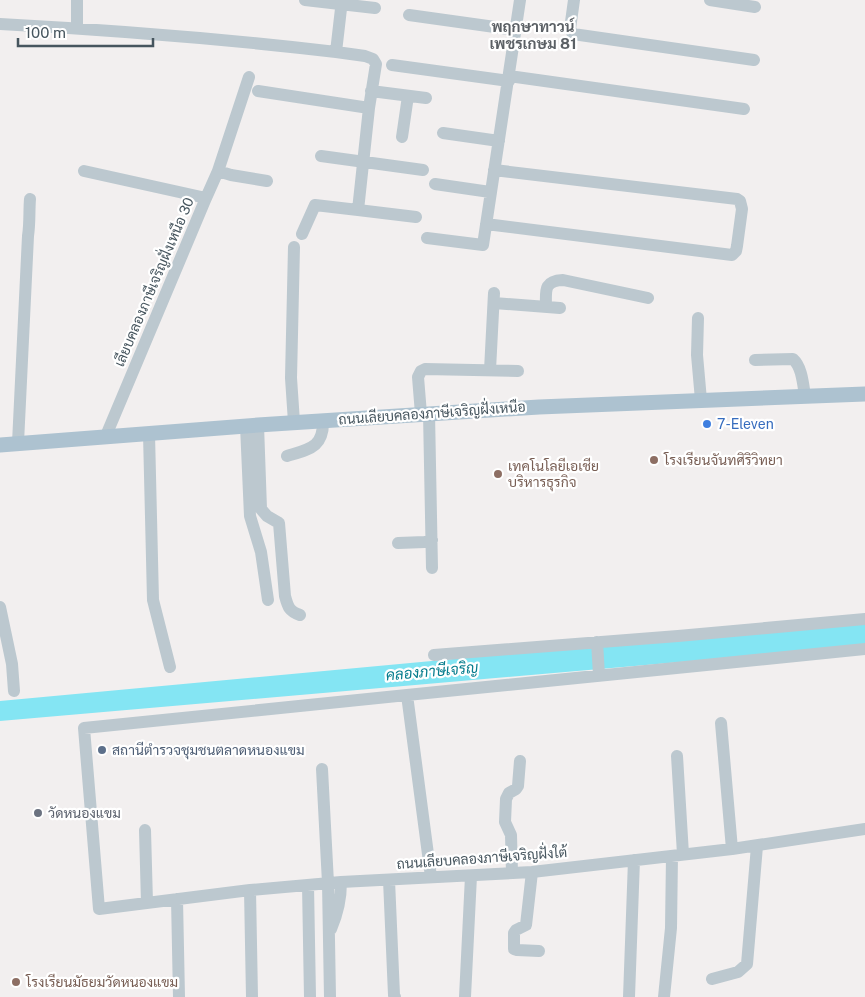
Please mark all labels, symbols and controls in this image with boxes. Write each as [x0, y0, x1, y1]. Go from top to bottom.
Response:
scale bar [18, 15, 152, 47]
district label: พฤกษาทาวน์ เพชรเกษม 81 [489, 17, 577, 52]
text: 100 m [25, 24, 66, 41]
street label: เลียบคลองภาษีเจริญฝั่งเหนือ 30 [108, 194, 198, 369]
street label: ถนนเลียบคลองภาษีเจริญฝั่งเหนือ [338, 395, 526, 429]
place label: 7-Eleven [717, 416, 774, 432]
marker: 7-Eleven [701, 418, 713, 430]
place label: โรงเรียนจันทศิริวิทยา [663, 451, 783, 468]
marker: โรงเรียนจันทศิริวิทยา [648, 454, 660, 466]
place label: เทคโนโลยีเอเชีย บริหารธุรกิจ [508, 457, 599, 492]
marker: เทคโนโลยีเอเชีย บริหารธุรกิจ [492, 468, 504, 480]
water label: คลองภาษีเจริญ [385, 657, 480, 685]
place label: สถานีตำรวจชุมชนตลาดหนองแขม [112, 741, 305, 760]
marker: สถานีตำรวจชุมชนตลาดหนองแขม [96, 744, 108, 756]
place label: วัดหนองแขม [48, 805, 121, 821]
marker: วัดหนองแขม [32, 807, 44, 819]
street label: ถนนเลียบคลองภาษีเจริญฝั่งใต้ [396, 840, 569, 873]
place label: โรงเรียนมัธยมวัดหนองแขม [25, 973, 178, 990]
marker: โรงเรียนมัธยมวัดหนองแขม [10, 976, 22, 988]

